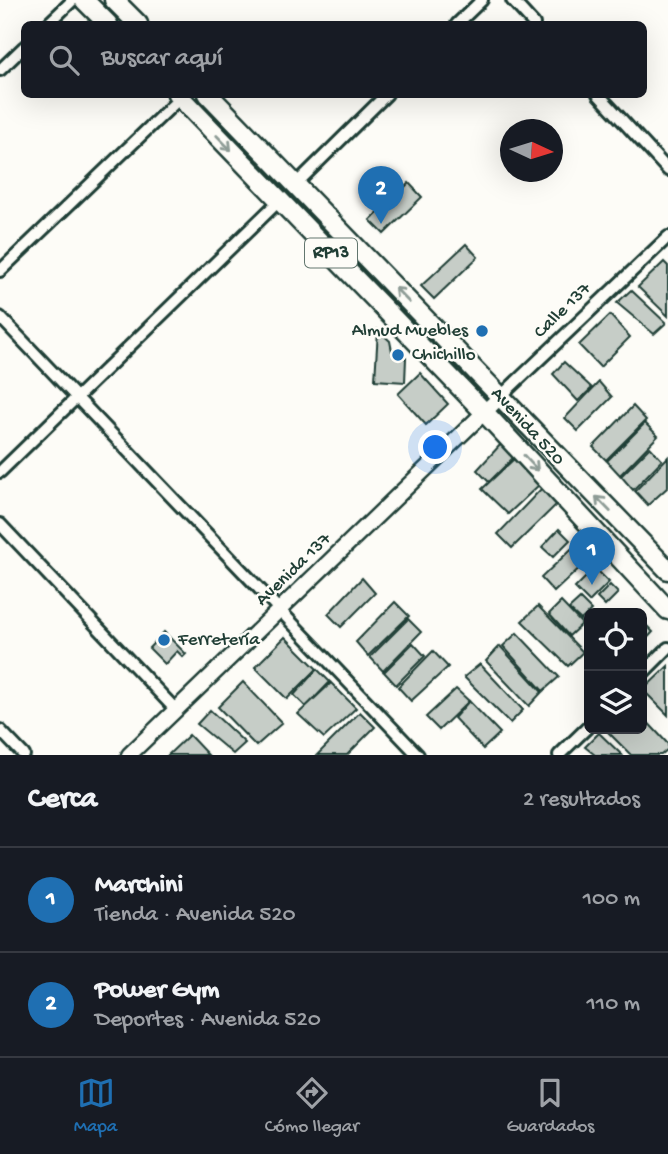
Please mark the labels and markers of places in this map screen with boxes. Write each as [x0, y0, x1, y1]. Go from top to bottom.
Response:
pin: 2 [358, 166, 404, 224]
place label: Almud Muebles [352, 320, 469, 343]
marker: Almud Muebles [474, 323, 490, 339]
place label: Chichillo [412, 344, 476, 367]
marker: Chichillo [390, 347, 406, 363]
pin: 1 [569, 527, 615, 585]
place label: Ferretería [177, 629, 261, 652]
marker: Ferretería [156, 632, 172, 648]

